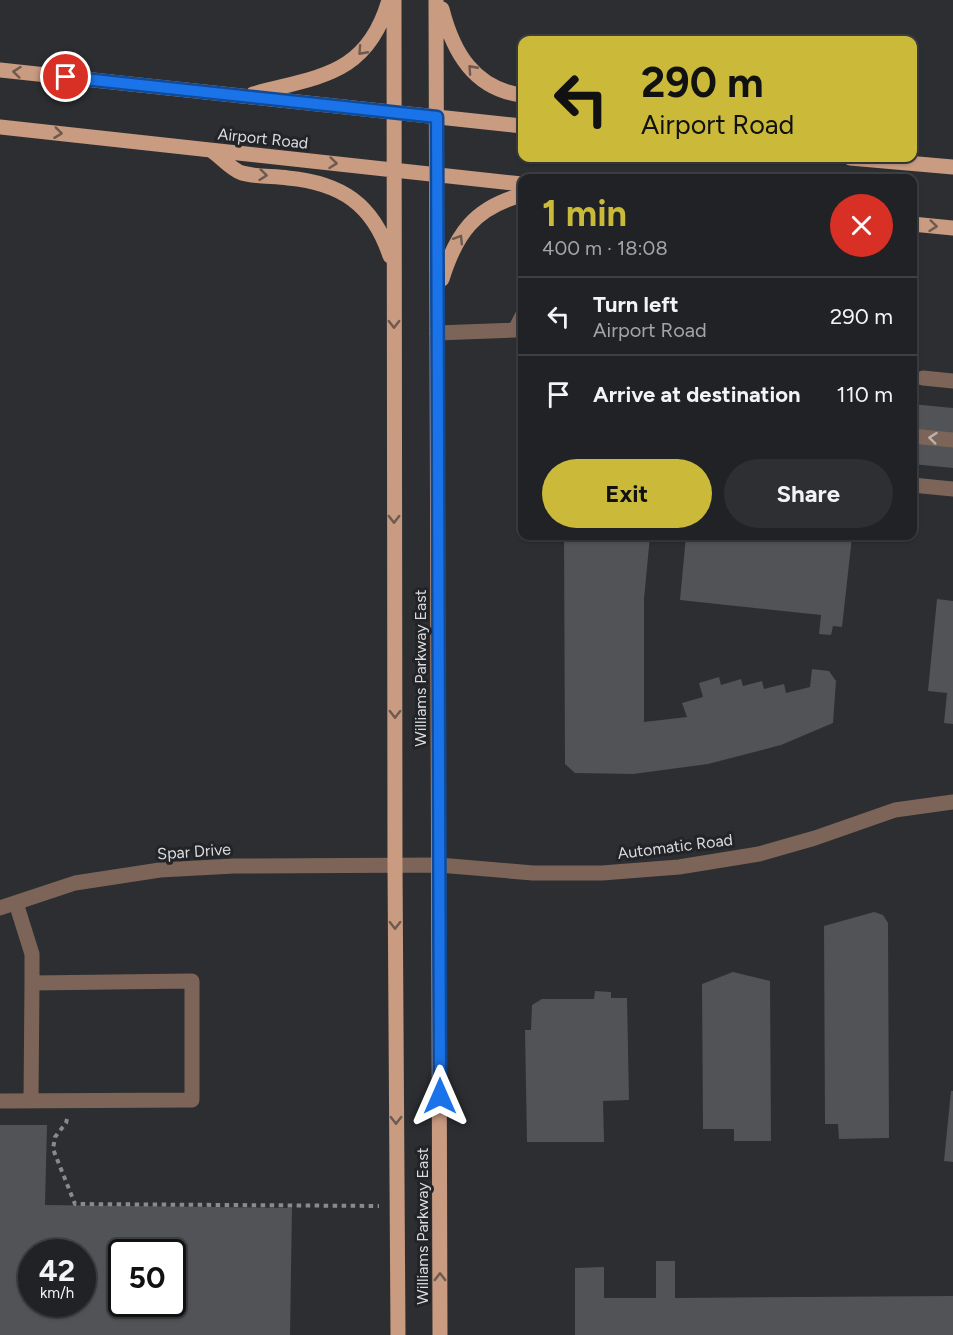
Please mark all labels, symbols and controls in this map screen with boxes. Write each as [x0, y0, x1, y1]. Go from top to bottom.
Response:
one-way arrow [358, 44, 369, 55]
pin [40, 51, 91, 102]
text: 290 m [641, 57, 764, 108]
icon: arrive [49, 60, 82, 93]
icon: left [542, 60, 620, 138]
one-way arrow [468, 65, 479, 76]
one-way arrow [13, 66, 22, 78]
text: Airport Road [641, 108, 794, 141]
street label: Airport Road [217, 124, 309, 153]
one-way arrow [54, 126, 63, 139]
one-way arrow [329, 156, 338, 169]
one-way arrow [259, 168, 268, 181]
text: 1 min [542, 192, 627, 235]
button: close [830, 194, 893, 257]
one-way arrow [928, 219, 937, 232]
one-way arrow [451, 235, 463, 245]
text: 400 m · 18:08 [542, 236, 668, 260]
text: Turn left [593, 291, 679, 318]
icon: left [542, 300, 575, 333]
text: 290 m [830, 303, 893, 330]
text: Airport Road [593, 318, 707, 342]
one-way arrow [387, 320, 400, 329]
icon: arrive [542, 378, 575, 411]
text: Arrive at destination [593, 381, 801, 408]
text: 110 m [837, 381, 893, 408]
one-way arrow [928, 432, 937, 445]
button: Exit [542, 459, 712, 528]
button: Share [724, 459, 893, 528]
one-way arrow [388, 515, 400, 524]
street label: Williams Parkway East [411, 589, 430, 747]
one-way arrow [388, 710, 401, 719]
street label: Automatic Road [616, 830, 734, 863]
street label: Spar Drive [157, 839, 232, 864]
one-way arrow [389, 920, 401, 929]
position arrow [408, 1064, 472, 1128]
one-way arrow [390, 1115, 402, 1124]
street label: Williams Parkway East [413, 1147, 432, 1305]
speed limit sign: 50 [108, 1239, 186, 1317]
text: 42 [39, 1252, 75, 1289]
one-way arrow [434, 1272, 446, 1281]
text: km/h [40, 1284, 74, 1302]

